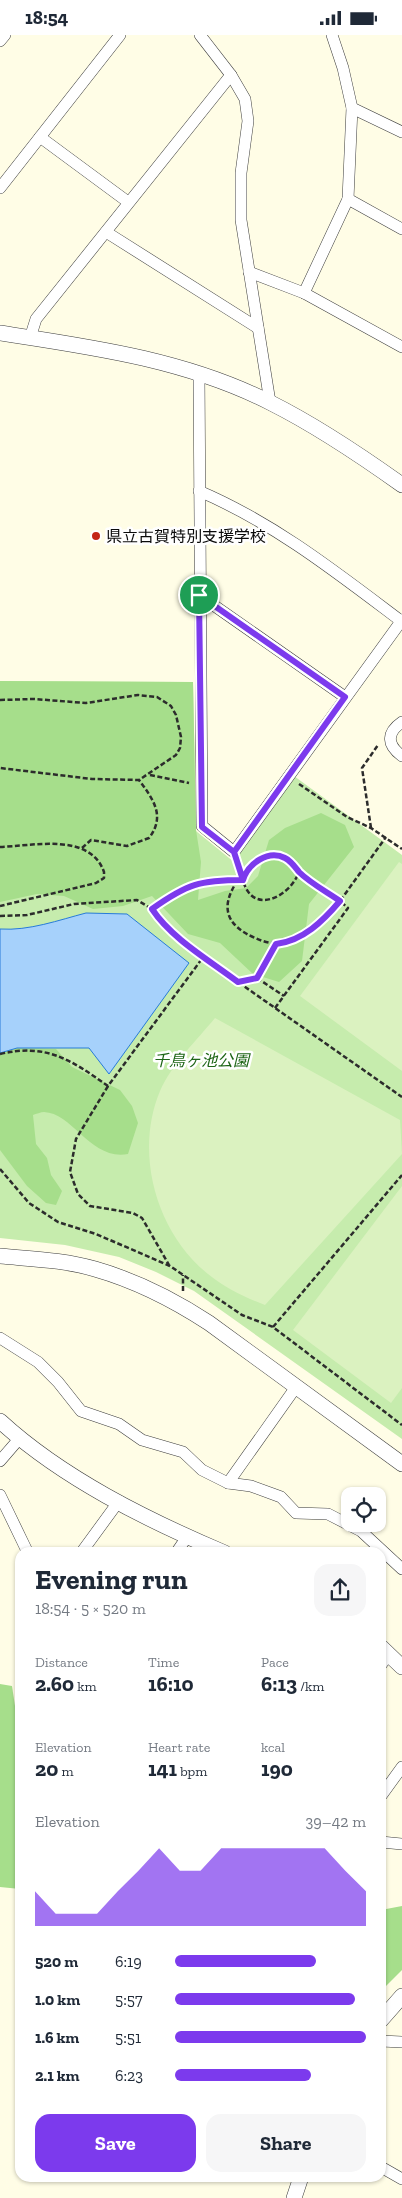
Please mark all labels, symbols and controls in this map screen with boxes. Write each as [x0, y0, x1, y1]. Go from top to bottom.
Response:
text: 18:54 [25, 6, 68, 29]
place label: 県立古賀特別支援学校 [106, 527, 266, 546]
marker: 県立古賀特別支援学校 [90, 530, 102, 542]
pin [178, 574, 220, 616]
icon: arrive [185, 581, 213, 609]
park label: 千鳥ヶ池公園 [153, 1051, 251, 1070]
map controls [341, 1487, 386, 1532]
button: locate [341, 1487, 386, 1532]
text: Evening run [35, 1563, 188, 1596]
button: share [314, 1564, 366, 1616]
text: 18:54 · 5 × 520 m [35, 1599, 146, 1618]
text: Distance [35, 1654, 88, 1671]
text: Time [148, 1654, 179, 1671]
text: Pace [261, 1654, 289, 1671]
text: 2.60 [35, 1671, 74, 1696]
text: 16:10 [148, 1671, 194, 1696]
text: 6:13 [261, 1671, 297, 1696]
text: km [74, 1678, 97, 1695]
text: /km [297, 1678, 324, 1695]
text: Elevation [35, 1739, 92, 1756]
text: Heart rate [148, 1739, 210, 1756]
text: kcal [261, 1739, 285, 1756]
text: 20 [35, 1756, 58, 1781]
text: 141 [148, 1756, 177, 1781]
text: 190 [261, 1756, 293, 1781]
text: m [58, 1763, 74, 1780]
text: bpm [177, 1763, 207, 1780]
text: Elevation [35, 1812, 100, 1831]
text: 39–42 m [305, 1812, 366, 1831]
text: 520 m [35, 1952, 78, 1971]
text: 6:19 [115, 1952, 142, 1971]
text: 1.0 km [35, 1990, 80, 2009]
text: 5:57 [115, 1990, 143, 2009]
text: 1.6 km [35, 2028, 79, 2047]
text: 5:51 [115, 2028, 141, 2047]
text: 2.1 km [35, 2066, 80, 2085]
text: 6:23 [115, 2066, 143, 2085]
button: Save [35, 2114, 196, 2172]
button: Share [206, 2114, 366, 2172]

